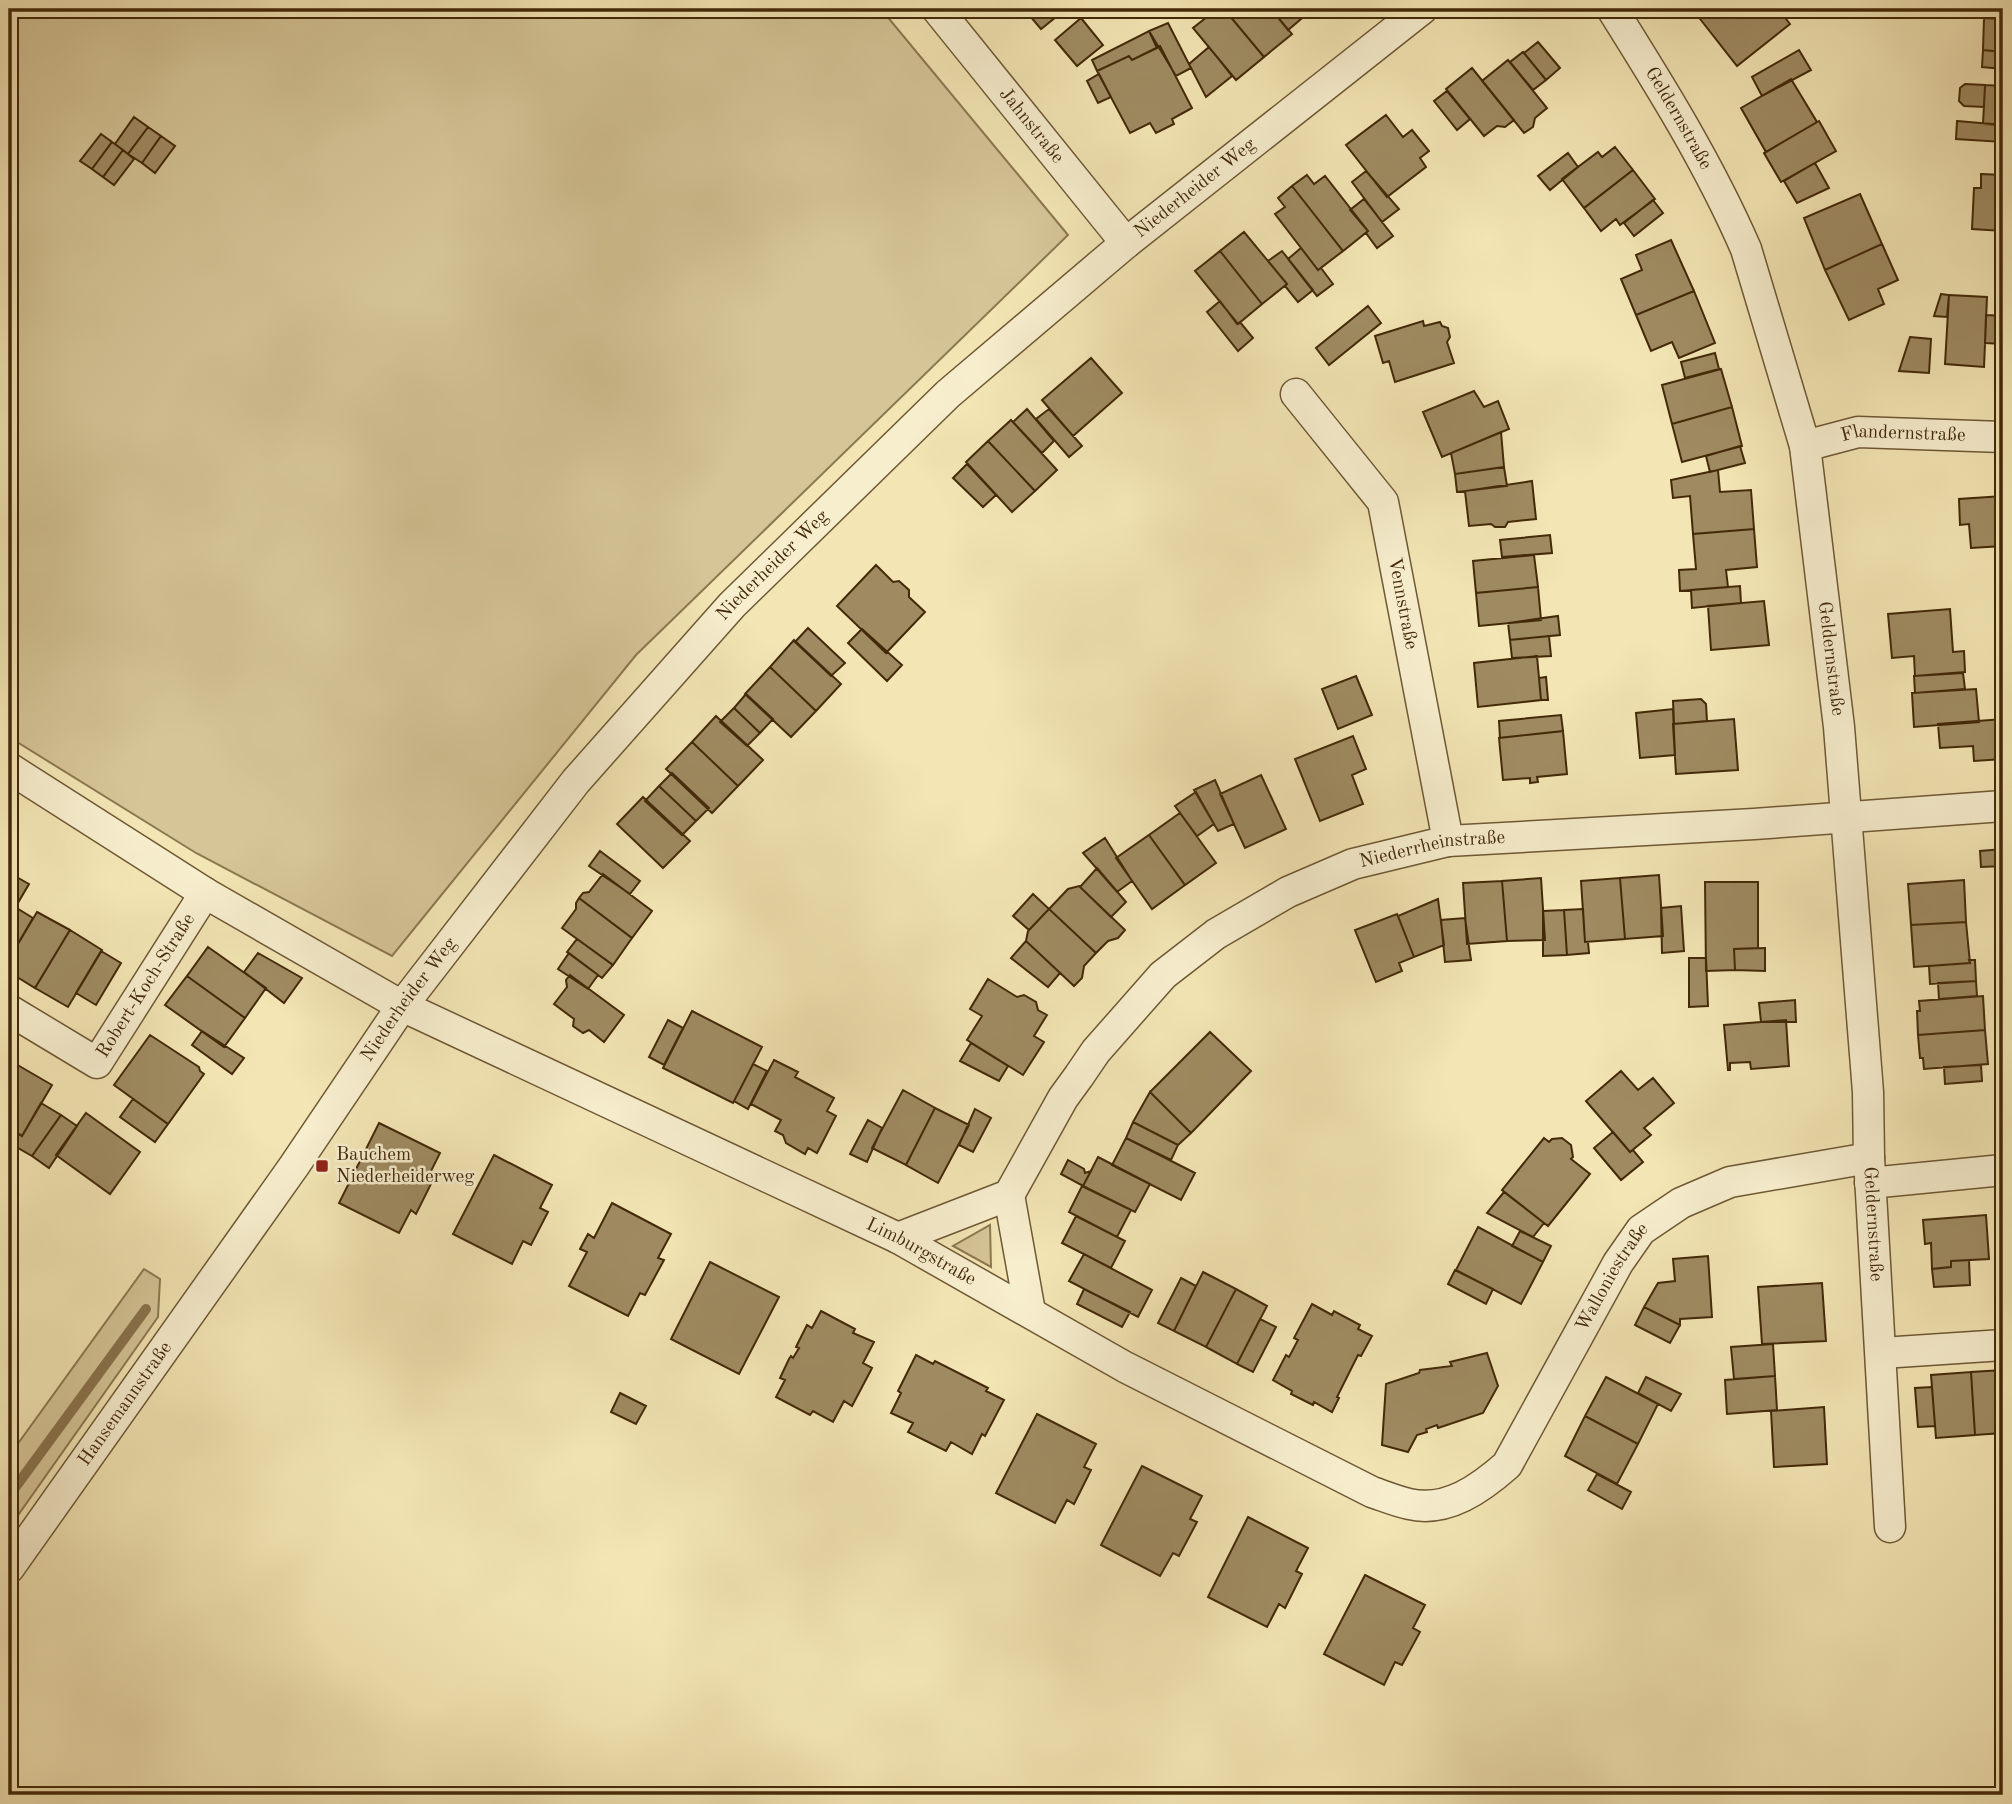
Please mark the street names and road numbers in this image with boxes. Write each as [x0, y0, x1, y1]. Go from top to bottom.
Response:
street label: Geldernstraße [1641, 64, 1715, 173]
street label: Jahnstraße [995, 84, 1067, 167]
street label: Niederheider Weg [1131, 134, 1260, 242]
street label: Flandernstraße [1839, 423, 1966, 446]
street label: Niederheider Weg [713, 506, 833, 625]
street label: Vennstraße [1384, 556, 1421, 651]
street label: Geldernstraße [1814, 600, 1847, 717]
street label: Niederrheinstraße [1358, 828, 1506, 872]
street label: Robert-Koch-Straße [93, 910, 199, 1061]
street label: Niederheider Weg [358, 934, 461, 1065]
street label: Geldernstraße [1860, 1166, 1886, 1282]
street label: Limburgstraße [863, 1215, 979, 1290]
street label: Walloniestraße [1573, 1219, 1651, 1335]
street label: Hansemannstraße [75, 1338, 176, 1470]

